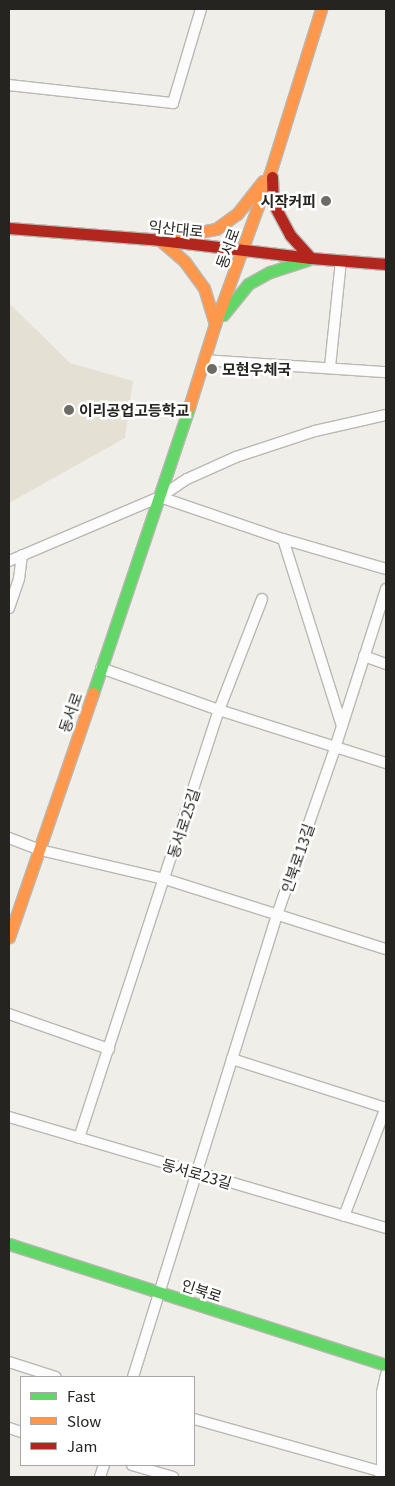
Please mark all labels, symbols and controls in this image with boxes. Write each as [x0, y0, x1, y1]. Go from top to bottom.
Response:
place label: 시작커피 [261, 192, 316, 210]
marker: 시작커피 [320, 195, 332, 207]
street label: 익산대로 [148, 216, 204, 240]
street label: 동서로 [211, 225, 243, 271]
place label: 모현우체국 [222, 360, 291, 378]
marker: 모현우체국 [206, 363, 218, 375]
place label: 이리공업고등학교 [79, 401, 189, 419]
marker: 이리공업고등학교 [63, 404, 75, 416]
street label: 동서로 [55, 689, 85, 735]
street label: 동서로25길 [163, 786, 203, 860]
street label: 인북로13길 [277, 821, 317, 895]
street label: 동서로23길 [160, 1154, 234, 1192]
street label: 인북로 [180, 1275, 224, 1305]
legend [20, 1376, 195, 1466]
text: Fast [67, 1385, 95, 1406]
text: Slow [67, 1410, 101, 1431]
text: Jam [67, 1435, 97, 1456]

